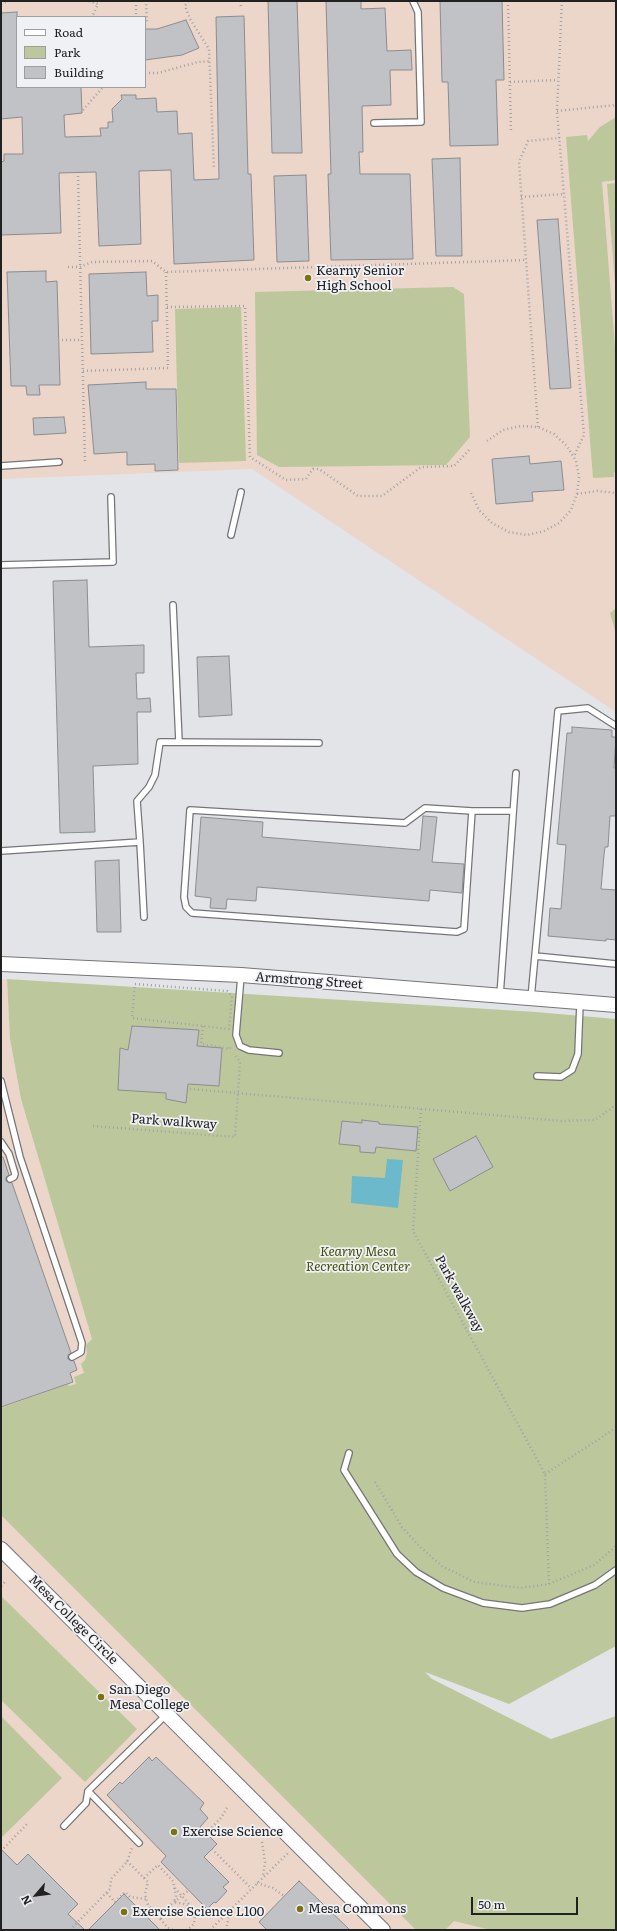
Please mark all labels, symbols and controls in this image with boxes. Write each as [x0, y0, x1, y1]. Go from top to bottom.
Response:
legend [16, 16, 146, 88]
text: Road [54, 23, 83, 41]
text: Park [54, 43, 80, 61]
text: Building [54, 63, 103, 81]
place label: Kearny Senior High School [316, 263, 404, 294]
marker: Kearny Senior High School [303, 273, 313, 283]
street label: Armstrong Street [255, 969, 363, 993]
street label: Park walkway [131, 1111, 217, 1133]
park label: Kearny Mesa Recreation Center [306, 1244, 410, 1275]
street label: Park walkway [431, 1253, 487, 1335]
street label: Mesa College Circle [25, 1572, 121, 1668]
place label: San Diego Mesa College [109, 1682, 189, 1713]
marker: San Diego Mesa College [96, 1692, 106, 1702]
place label: Exercise Science [182, 1824, 283, 1840]
marker: Exercise Science [169, 1827, 179, 1837]
north arrow [16, 1875, 56, 1915]
scale bar [473, 1889, 580, 1915]
text: N [16, 1893, 35, 1908]
text: 50 m [478, 1895, 505, 1913]
place label: Mesa Commons [308, 1901, 406, 1917]
place label: Exercise Science L100 [132, 1904, 264, 1920]
marker: Mesa Commons [295, 1904, 305, 1914]
marker: Exercise Science L100 [119, 1907, 129, 1917]

